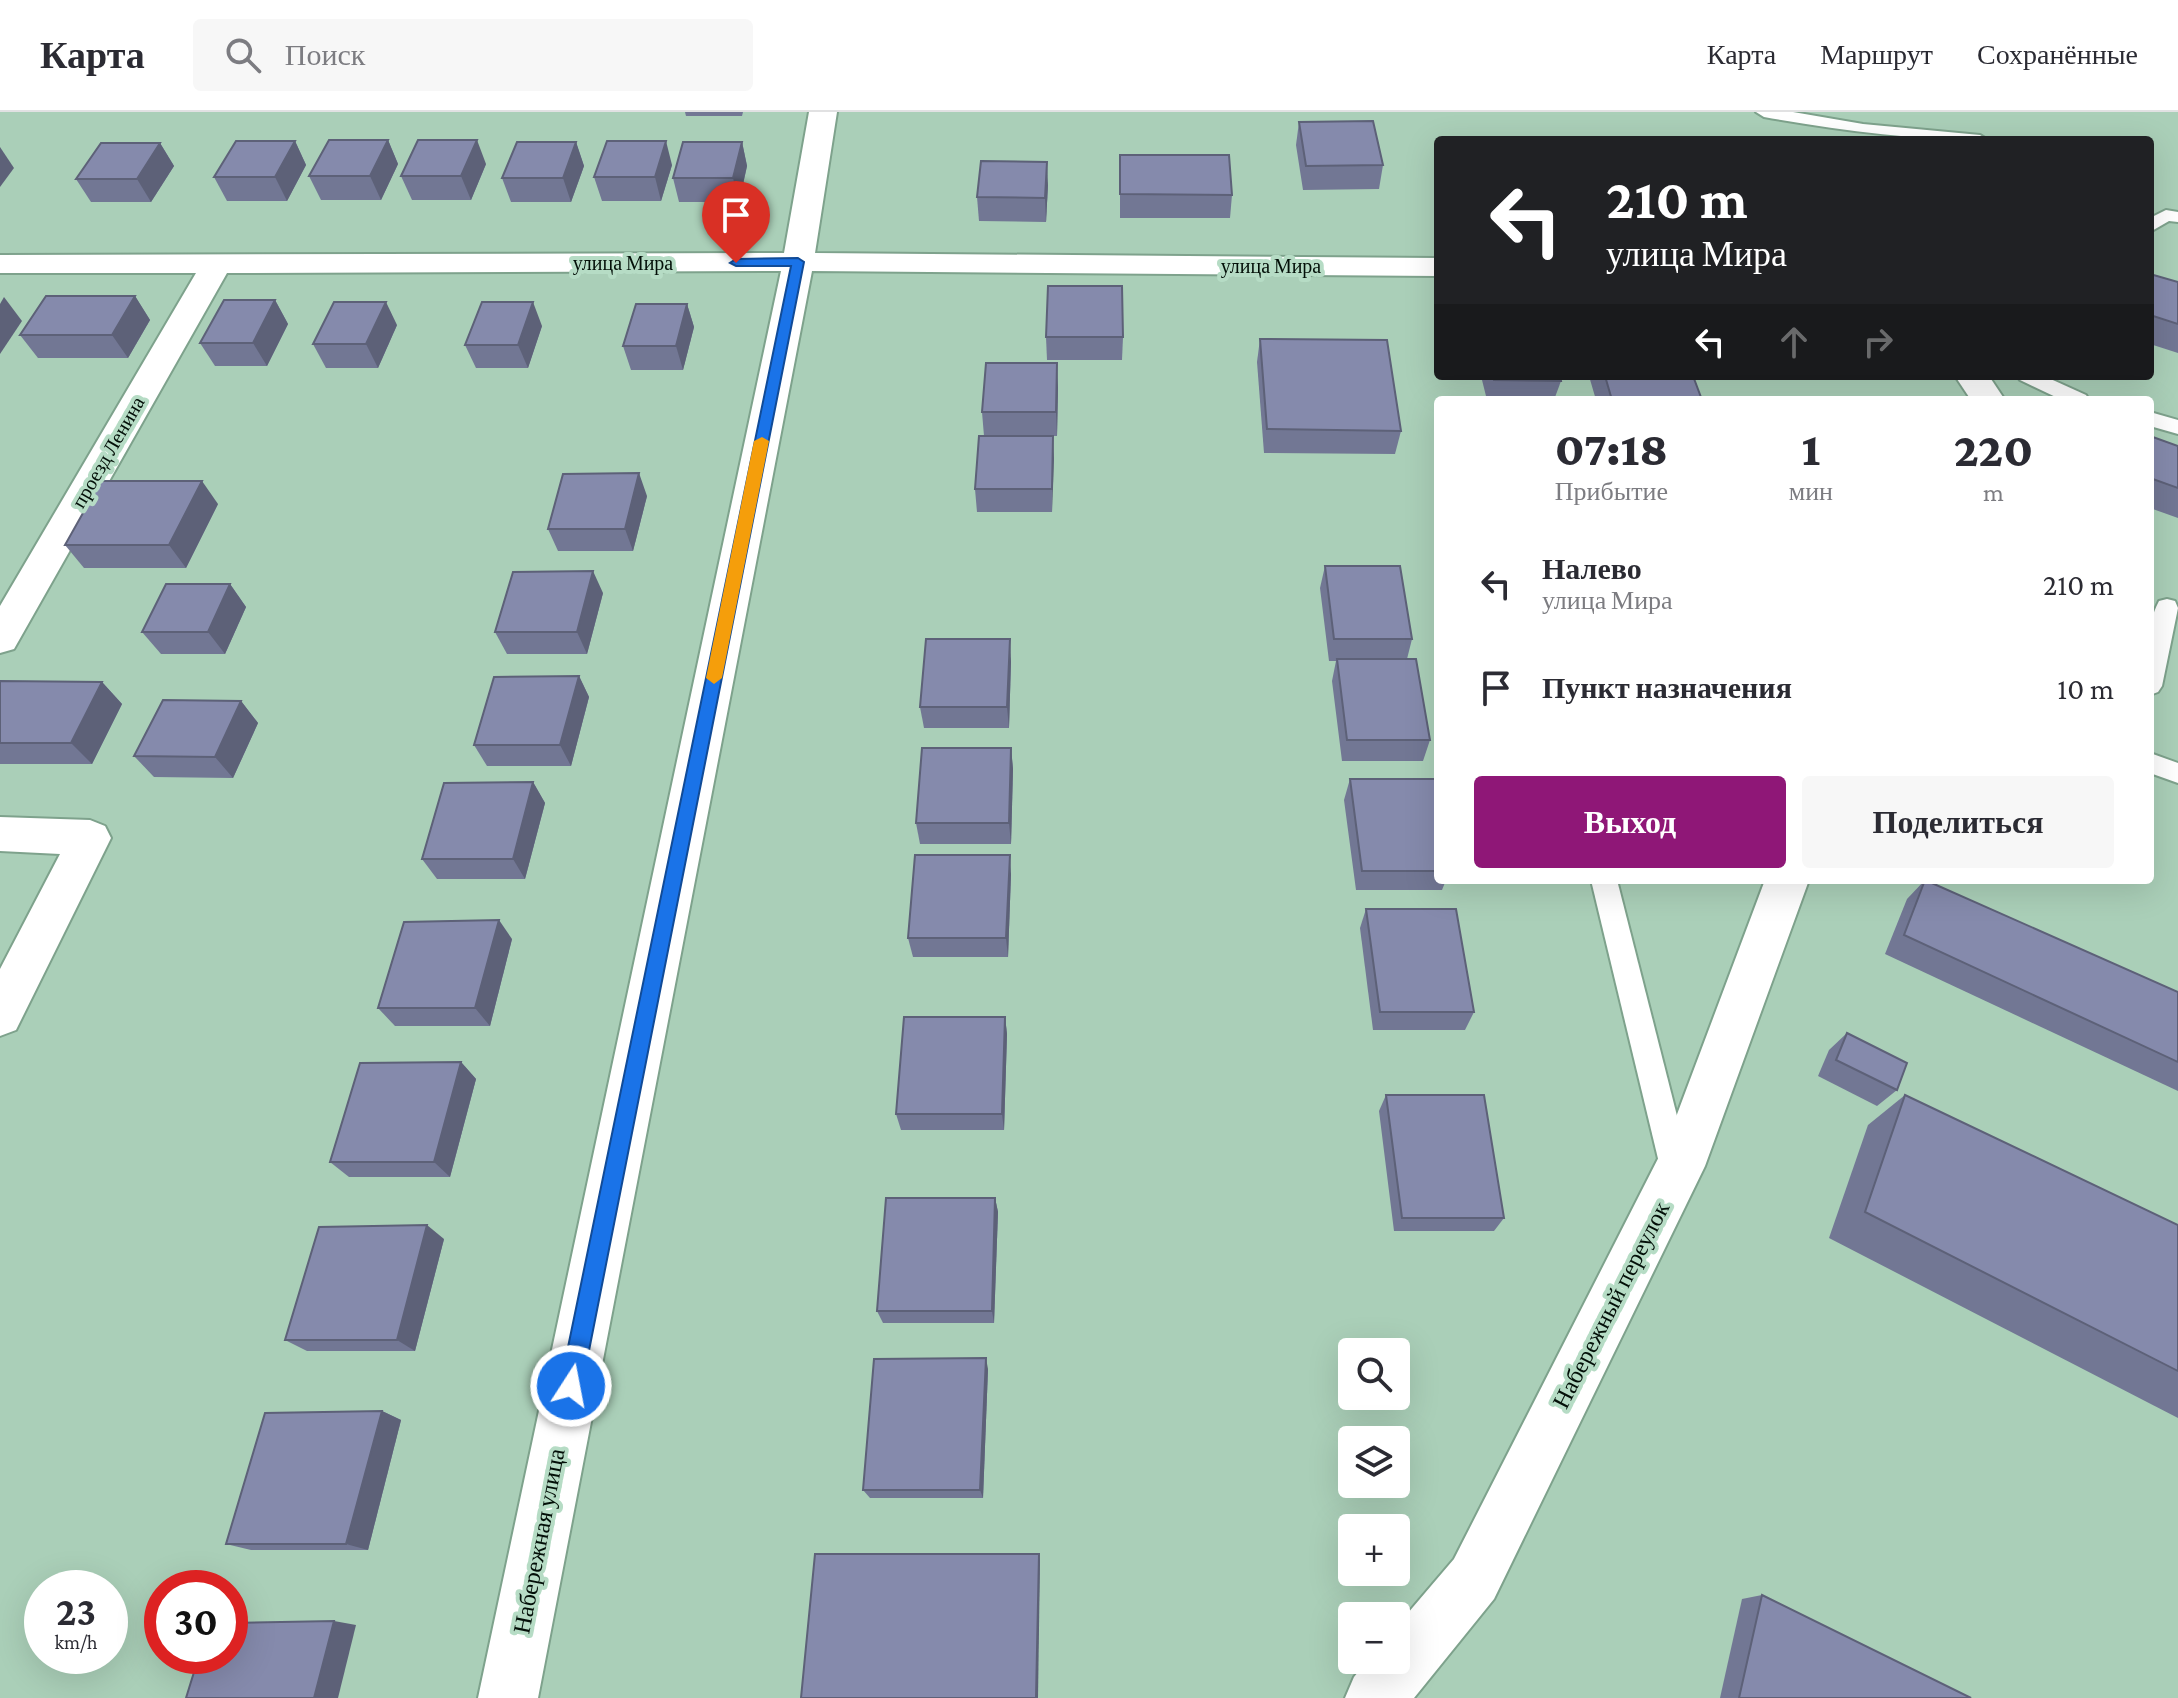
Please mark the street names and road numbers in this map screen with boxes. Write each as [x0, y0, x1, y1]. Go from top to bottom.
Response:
street label: улица Мира [573, 252, 673, 275]
street label: улица Мира [1221, 255, 1321, 278]
street label: проезд Ленина [67, 392, 150, 512]
street label: Набережный переулок [1547, 1197, 1675, 1413]
street label: Набережная улица [507, 1446, 570, 1636]

